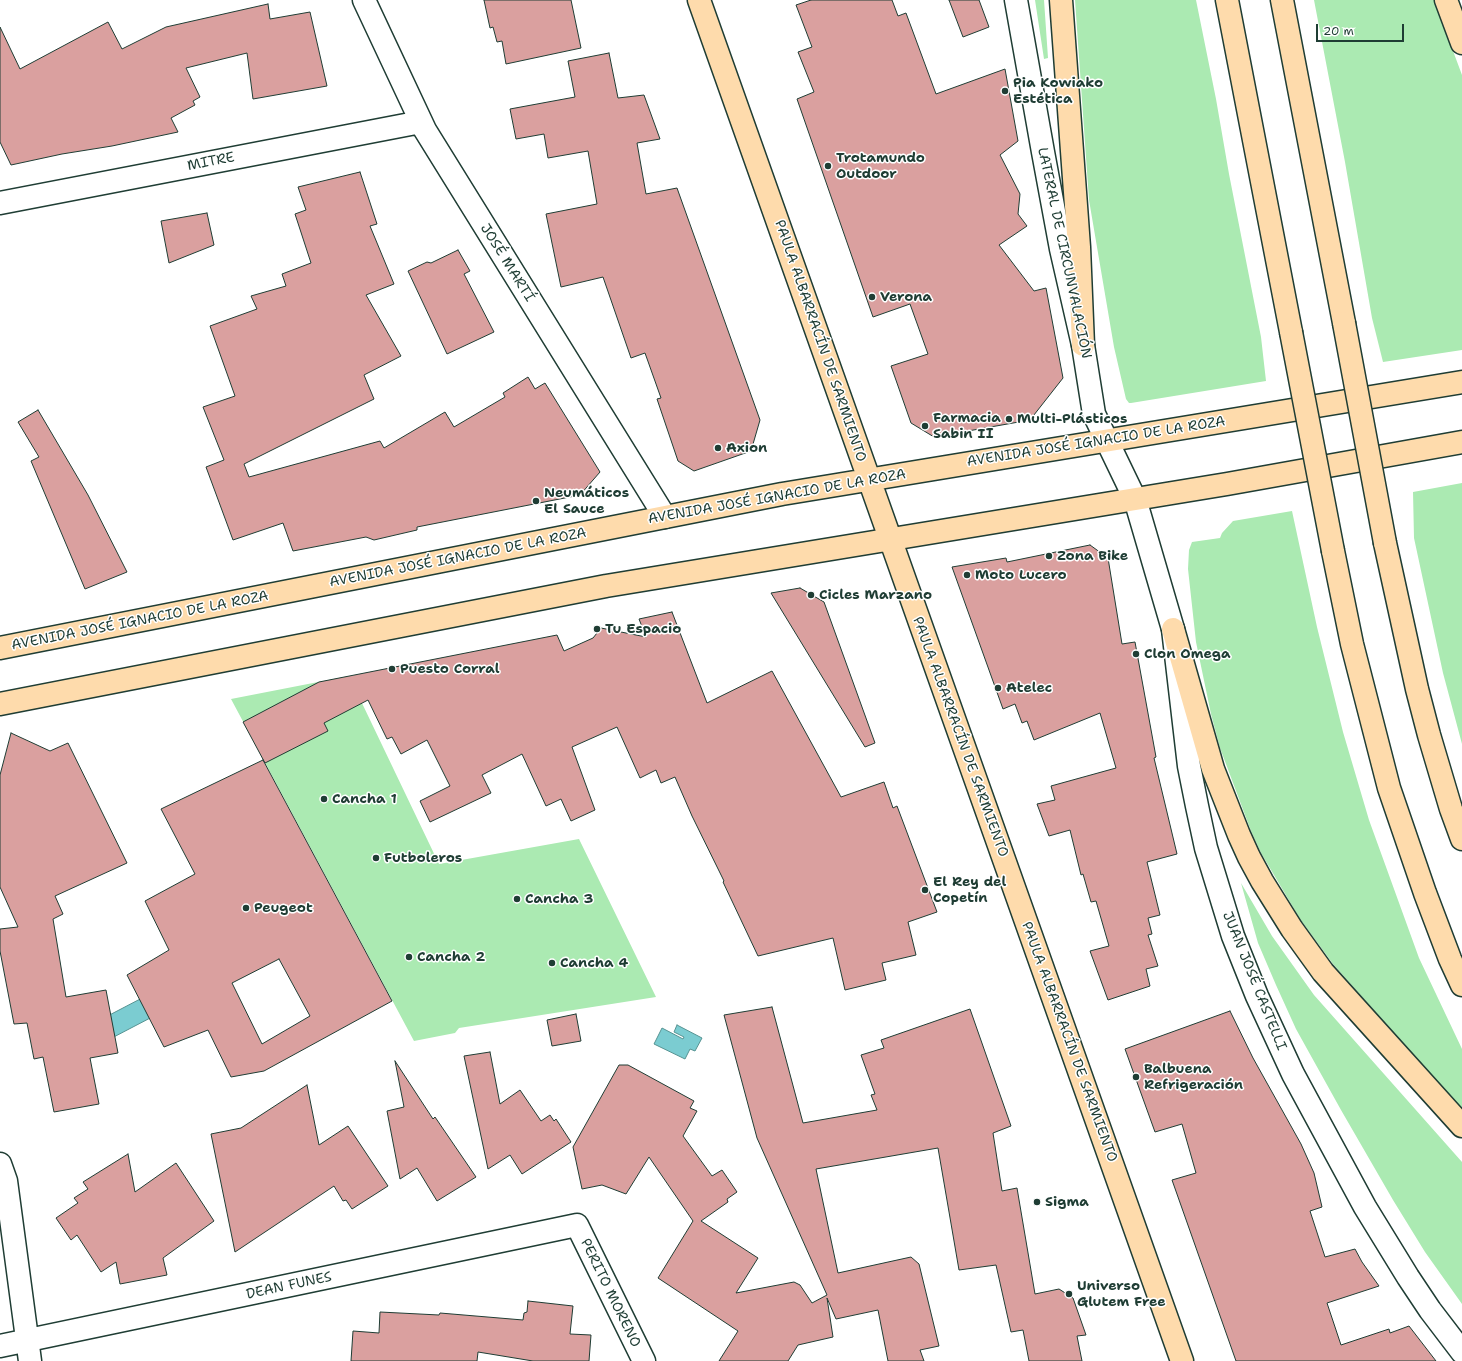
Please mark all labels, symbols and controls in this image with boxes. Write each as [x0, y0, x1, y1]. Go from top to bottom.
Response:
scale bar [1318, 16, 1406, 42]
text: 20 m [1323, 23, 1354, 39]
place label: Pia Kowiako Estética [1013, 75, 1103, 108]
marker: Pia Kowiako Estética [1000, 86, 1010, 96]
street label: LATERAL DE CIRCUNVALACIÓN [1033, 146, 1095, 360]
street label: MITRE [186, 149, 236, 175]
place label: Trotamundo Outdoor [836, 150, 925, 182]
marker: Trotamundo Outdoor [823, 161, 833, 171]
street label: PAULA ALBARRACÍN DE SARMIENTO [771, 218, 869, 464]
street label: JOSÉ MARTÍ [476, 221, 538, 305]
place label: Verona [880, 289, 932, 305]
marker: Verona [867, 292, 877, 302]
place label: Farmacia Sabin II [933, 410, 1001, 442]
place label: Multi-Plásticos [1017, 411, 1127, 427]
street label: AVENIDA JOSÉ IGNACIO DE LA ROZA [965, 413, 1227, 471]
marker: Multi-Plásticos [1004, 414, 1014, 424]
marker: Farmacia Sabin II [920, 421, 930, 431]
place label: Axion [726, 440, 767, 456]
marker: Axion [713, 443, 723, 453]
street label: AVENIDA JOSÉ IGNACIO DE LA ROZA [647, 466, 907, 528]
place label: Neumáticos El Sauce [544, 485, 629, 518]
marker: Neumáticos El Sauce [531, 496, 541, 506]
street label: AVENIDA JOSÉ IGNACIO DE LA ROZA [328, 525, 588, 591]
place label: Zona Bike [1057, 548, 1128, 564]
marker: Zona Bike [1044, 551, 1054, 561]
place label: Moto Lucero [975, 567, 1067, 583]
marker: Moto Lucero [962, 570, 972, 580]
place label: Cicles Marzano [819, 587, 932, 603]
street label: AVENIDA JOSÉ IGNACIO DE LA ROZA [10, 588, 270, 654]
marker: Cicles Marzano [806, 590, 816, 600]
street label: PAULA ALBARRACÍN DE SARMIENTO [909, 615, 1011, 859]
place label: Tu Espacio [605, 621, 681, 637]
marker: Tu Espacio [592, 624, 602, 634]
place label: Clon Omega [1144, 646, 1231, 662]
marker: Clon Omega [1131, 649, 1141, 659]
place label: Puesto Corral [400, 661, 500, 677]
marker: Puesto Corral [387, 664, 397, 674]
place label: Atelec [1006, 680, 1052, 696]
marker: Atelec [993, 683, 1003, 693]
place label: Cancha 1 [332, 791, 397, 807]
marker: Cancha 1 [319, 794, 329, 804]
place label: Futboleros [384, 850, 462, 866]
marker: Futboleros [371, 853, 381, 863]
place label: El Rey del Copetín [933, 874, 1006, 906]
marker: El Rey del Copetín [920, 885, 930, 895]
place label: Cancha 3 [525, 891, 593, 907]
marker: Cancha 3 [512, 894, 522, 904]
place label: Peugeot [254, 900, 313, 916]
marker: Peugeot [241, 903, 251, 913]
street label: JUAN JOSÉ CASTELLI [1218, 909, 1290, 1053]
street label: PAULA ALBARRACÍN DE SARMIENTO [1018, 920, 1120, 1164]
place label: Cancha 2 [417, 949, 485, 965]
marker: Cancha 2 [404, 952, 414, 962]
place label: Cancha 4 [560, 955, 628, 971]
marker: Cancha 4 [547, 958, 557, 968]
place label: Balbuena Refrigeración [1144, 1061, 1243, 1094]
marker: Balbuena Refrigeración [1131, 1072, 1141, 1082]
place label: Sigma [1045, 1194, 1089, 1210]
marker: Sigma [1032, 1197, 1042, 1207]
street label: PERITO MORENO [576, 1236, 644, 1350]
street label: DEAN FUNES [245, 1269, 333, 1303]
place label: Universo Glutem Free [1077, 1278, 1166, 1310]
marker: Universo Glutem Free [1064, 1289, 1074, 1299]

